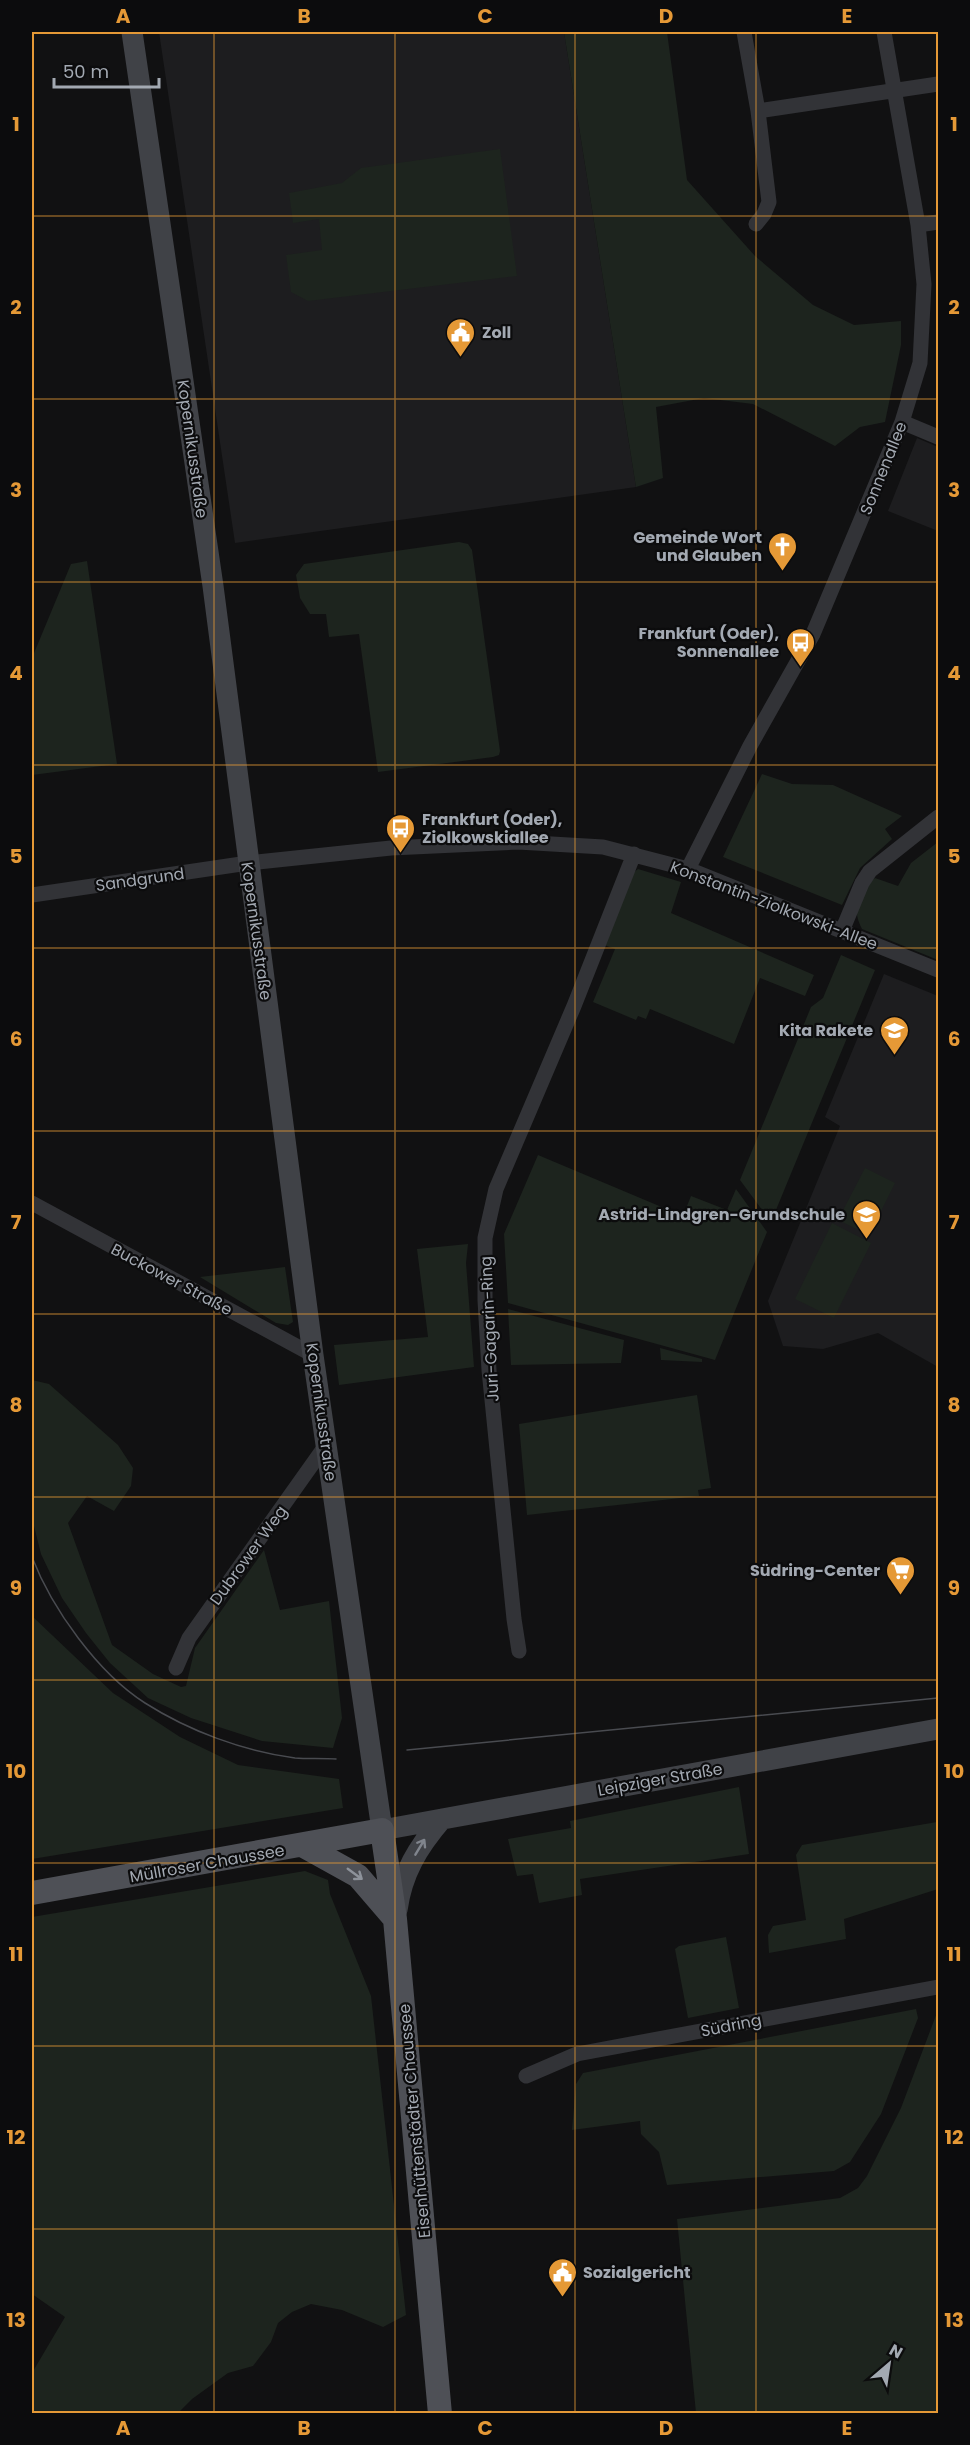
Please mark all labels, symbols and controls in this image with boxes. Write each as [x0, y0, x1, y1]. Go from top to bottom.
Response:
text: A [116, 2, 131, 30]
text: B [297, 2, 311, 30]
text: C [477, 2, 493, 30]
text: D [659, 2, 673, 30]
text: E [842, 2, 852, 30]
scale bar [54, 51, 159, 89]
text: 50 m [63, 59, 109, 84]
text: 1 [12, 110, 20, 138]
text: 1 [950, 110, 958, 138]
text: 2 [10, 293, 22, 321]
text: 2 [948, 293, 960, 321]
public building icon: Zoll [445, 316, 477, 358]
place label: Zoll [482, 321, 511, 344]
street label: Kopernikusstraße [171, 378, 214, 520]
street label: Sonnenallee [854, 418, 913, 518]
text: 3 [10, 476, 22, 504]
text: 3 [948, 476, 960, 504]
place label: Gemeinde Wort und Glauben [633, 526, 762, 567]
church icon: Gemeinde Wort und Glauben [767, 530, 799, 572]
place label: Frankfurt (Oder), Sonnenallee [639, 622, 779, 663]
bus stop icon: Frankfurt (Oder), Sonnenallee [784, 626, 816, 668]
text: 4 [9, 659, 23, 687]
text: 4 [947, 659, 961, 687]
place label: Frankfurt (Oder), Ziolkowskiallee [422, 808, 562, 849]
bus stop icon: Frankfurt (Oder), Ziolkowskiallee [385, 812, 417, 854]
text: 5 [10, 842, 23, 870]
text: 5 [948, 842, 961, 870]
street label: Konstantin-Ziolkowski-Allee [667, 855, 881, 956]
street label: Kopernikusstraße [235, 860, 278, 1002]
street label: Sandgrund [94, 862, 186, 897]
school or university icon: Kita Rakete [878, 1014, 910, 1056]
place label: Kita Rakete [779, 1019, 873, 1042]
text: 6 [10, 1025, 22, 1053]
text: 6 [948, 1025, 960, 1053]
school or university icon: Astrid-Lindgren-Grundschule [850, 1198, 882, 1240]
place label: Astrid-Lindgren-Grundschule [598, 1203, 845, 1226]
text: 7 [11, 1208, 22, 1236]
text: 7 [949, 1208, 960, 1236]
street label: Buckower Straße [107, 1238, 237, 1321]
street label: Juri-Gagarin-Ring [474, 1255, 505, 1402]
street label: Kopernikusstraße [300, 1341, 343, 1483]
text: 8 [10, 1391, 22, 1419]
text: 8 [948, 1391, 960, 1419]
street label: Dubrower Weg [204, 1501, 292, 1610]
supermarket icon: Südring-Center [885, 1554, 917, 1596]
place label: Südring-Center [750, 1559, 880, 1582]
text: 9 [10, 1574, 22, 1602]
text: 9 [948, 1574, 960, 1602]
text: 10 [6, 1757, 26, 1785]
street label: Leipziger Straße [596, 1757, 724, 1802]
text: 10 [944, 1757, 964, 1785]
street label: Müllroser Chaussee [128, 1839, 286, 1888]
one-way arrow [415, 1839, 427, 1856]
one-way arrow [347, 1868, 363, 1881]
text: 11 [8, 1940, 24, 1968]
text: 11 [946, 1940, 962, 1968]
street label: Eisenhüttenstädter Chaussee [393, 2003, 436, 2239]
street label: Südring [699, 2008, 763, 2043]
text: 12 [7, 2123, 25, 2151]
text: 12 [945, 2123, 963, 2151]
public building icon: Sozialgericht [546, 2256, 578, 2298]
place label: Sozialgericht [583, 2261, 691, 2284]
text: 13 [6, 2306, 26, 2334]
text: 13 [944, 2306, 964, 2334]
north arrow [859, 2334, 919, 2394]
text: N [885, 2338, 907, 2364]
text: A [116, 2414, 131, 2442]
text: B [297, 2414, 311, 2442]
text: C [477, 2414, 493, 2442]
text: D [659, 2414, 673, 2442]
text: E [842, 2414, 852, 2442]

